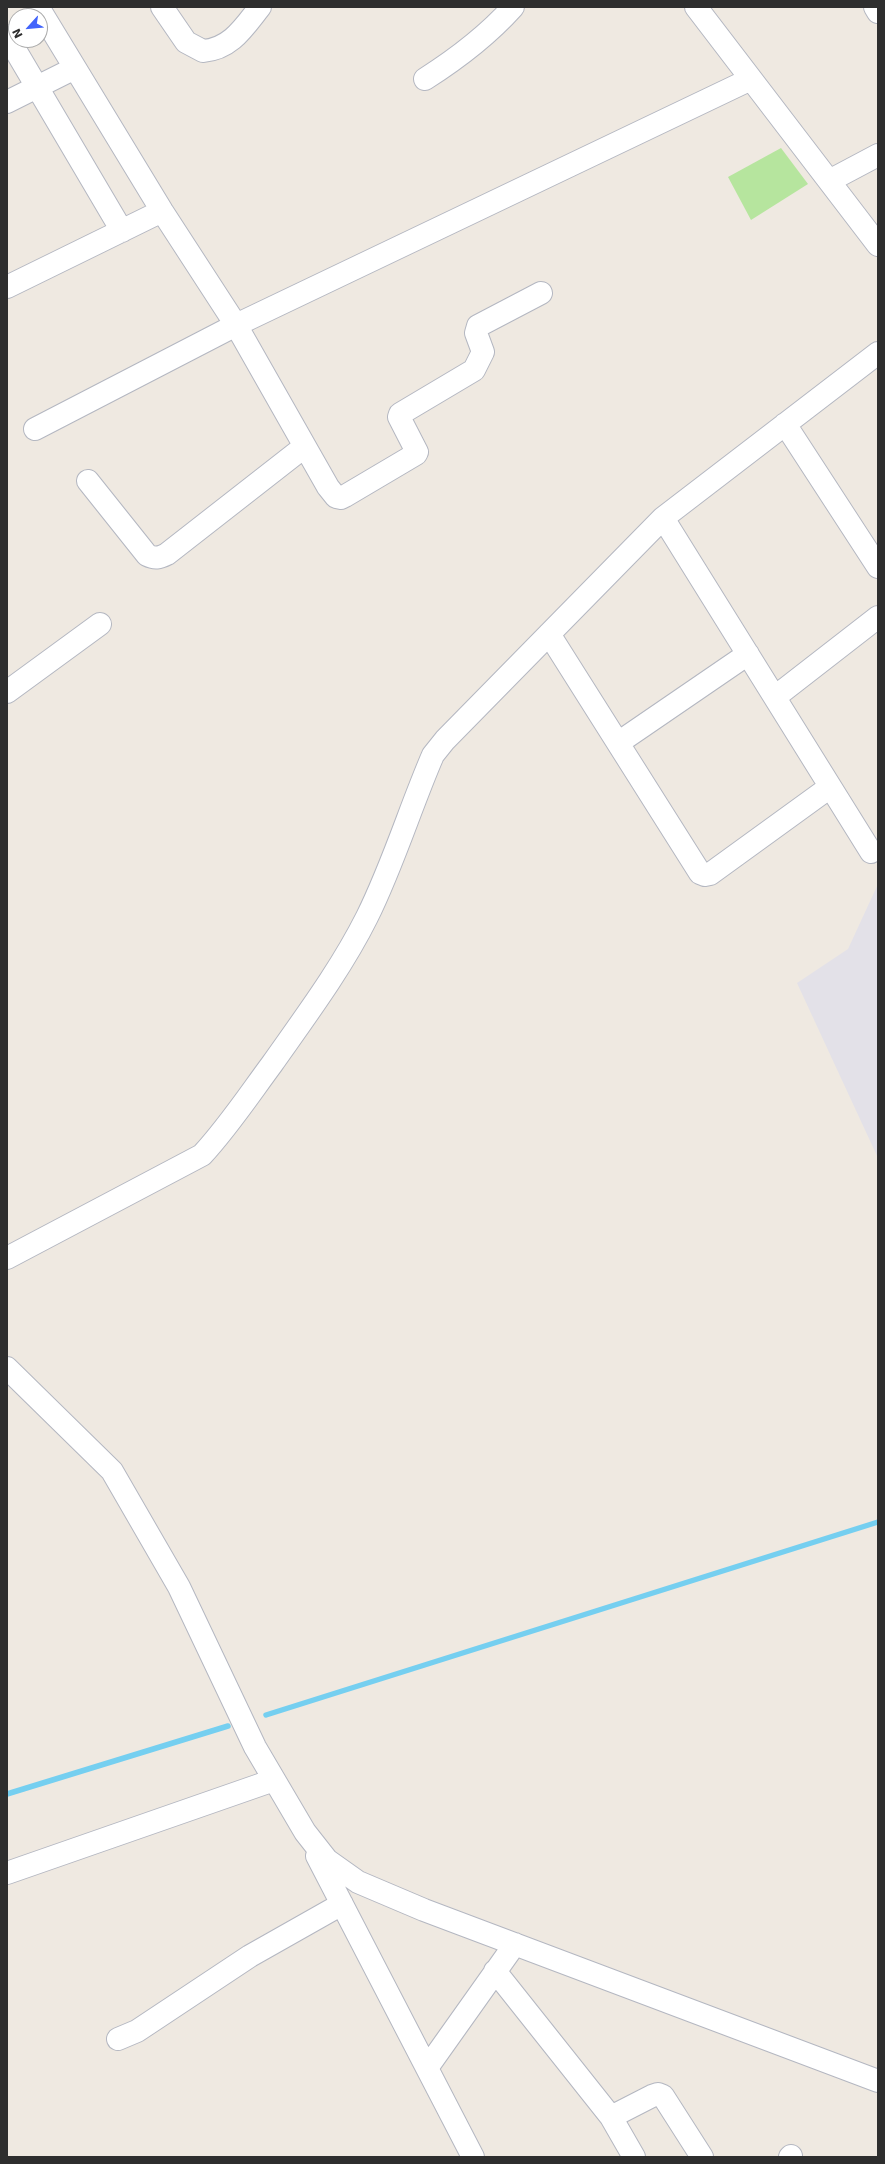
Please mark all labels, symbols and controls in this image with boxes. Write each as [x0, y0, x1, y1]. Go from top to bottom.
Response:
north arrow [8, 8, 48, 48]
text: N [10, 26, 26, 40]

